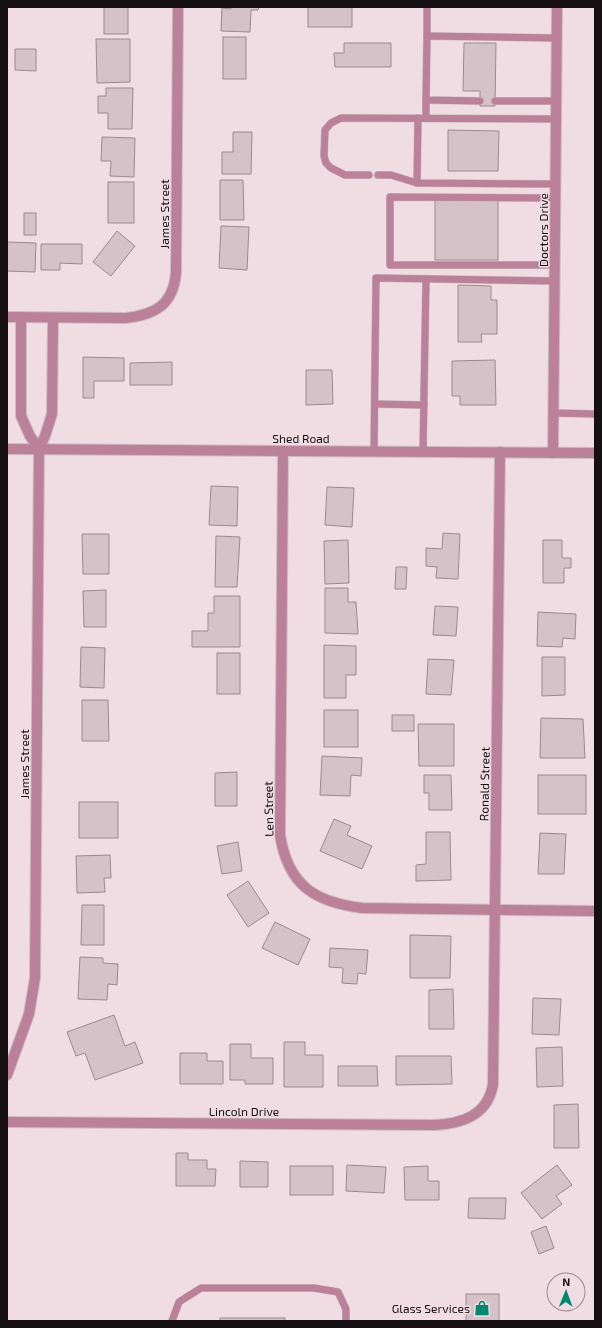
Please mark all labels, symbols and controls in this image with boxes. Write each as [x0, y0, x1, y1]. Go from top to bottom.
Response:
street label: James Street [157, 179, 171, 249]
street label: Doctors Drive [536, 193, 550, 267]
street label: Shed Road [272, 431, 330, 445]
street label: James Street [17, 729, 31, 799]
street label: Ronald Street [476, 746, 492, 821]
street label: Len Street [261, 781, 275, 837]
street label: Lincoln Drive [209, 1104, 279, 1118]
north arrow [546, 1272, 586, 1312]
text: N [562, 1275, 570, 1288]
shop icon: Glass Services [473, 1299, 491, 1317]
place label: Glass Services [392, 1301, 470, 1315]

